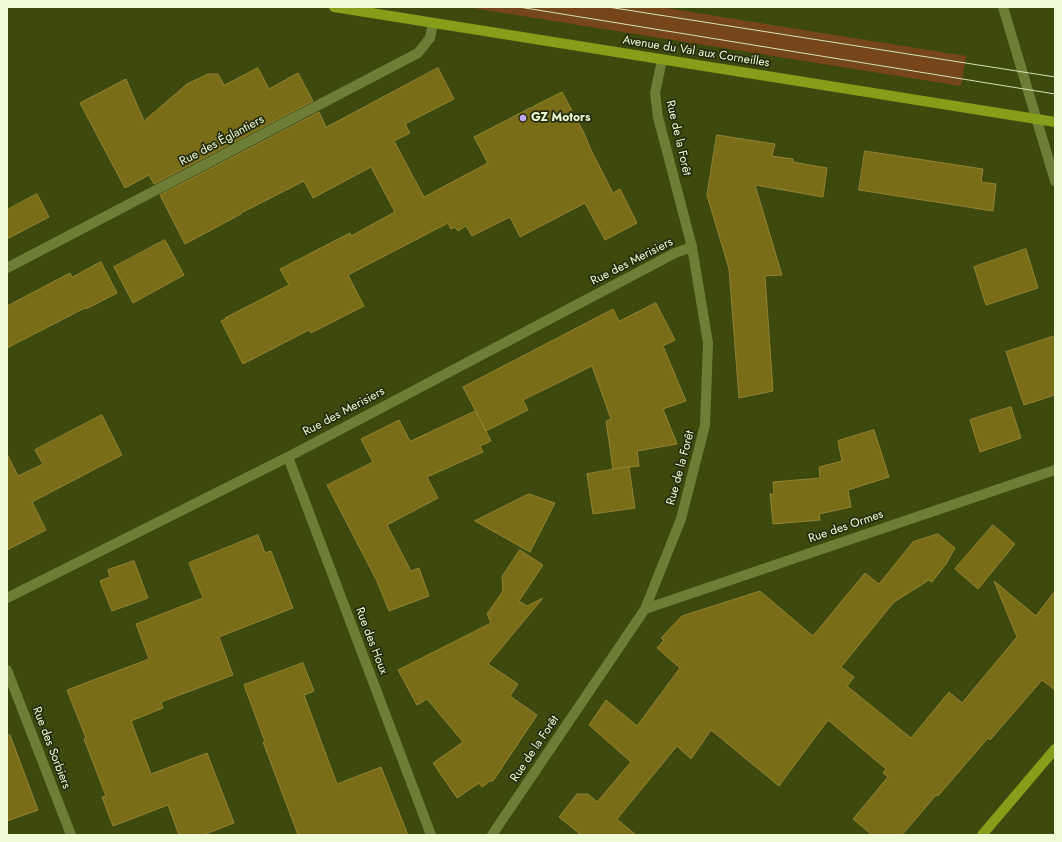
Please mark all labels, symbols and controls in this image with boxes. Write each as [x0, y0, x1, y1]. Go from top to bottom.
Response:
street label: Avenue du Val aux Corneilles [622, 33, 770, 71]
street label: Rue de la Forêt [662, 99, 694, 177]
place label: GZ Motors [531, 111, 591, 125]
street label: Rue des Églantiers [177, 113, 267, 169]
marker: GZ Motors [518, 113, 528, 123]
street label: Rue des Merisiers [588, 235, 676, 289]
street label: Rue des Merisiers [301, 384, 387, 440]
street label: Rue de la Forêt [664, 429, 698, 507]
street label: Rue des Ormes [807, 507, 885, 547]
street label: Rue des Houx [352, 605, 390, 677]
street label: Rue des Sorbiers [29, 705, 73, 791]
street label: Rue de la Forêt [508, 713, 562, 785]

